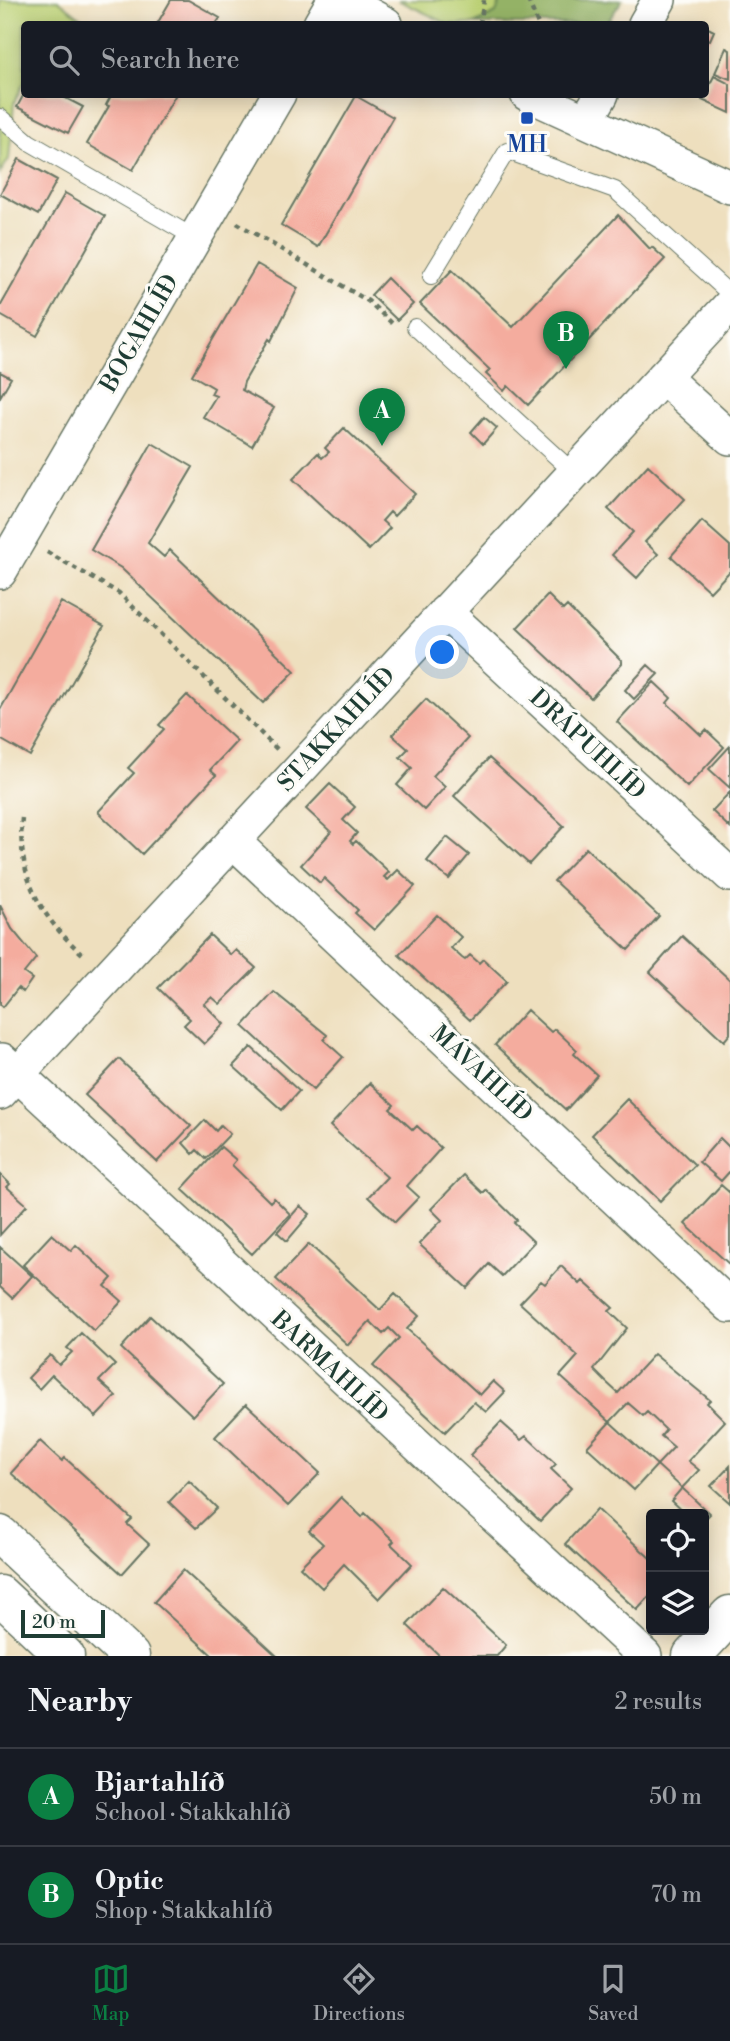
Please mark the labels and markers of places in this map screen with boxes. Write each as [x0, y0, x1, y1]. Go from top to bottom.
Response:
marker: MH [519, 110, 535, 126]
place label: MH [507, 130, 547, 160]
pin: B [543, 311, 589, 369]
pin: A [359, 388, 405, 446]

